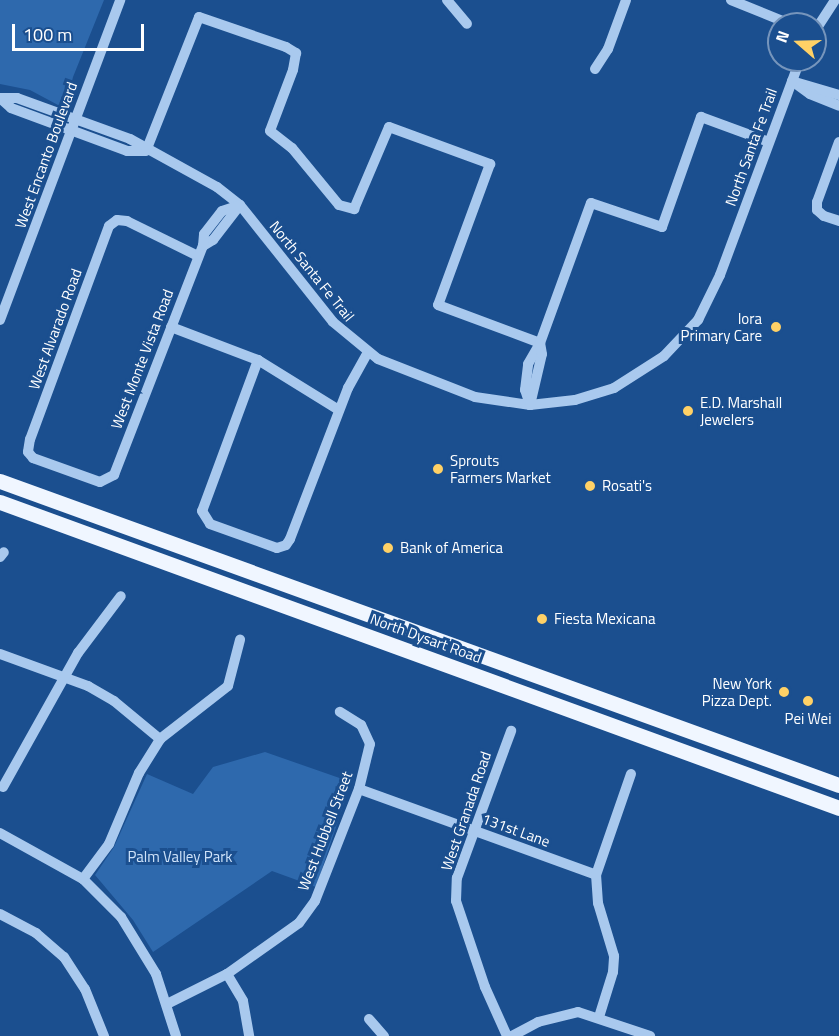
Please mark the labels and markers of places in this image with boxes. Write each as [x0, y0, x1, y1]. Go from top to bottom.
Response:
place label: Iora Primary Care [681, 309, 762, 344]
marker: Iora Primary Care [767, 318, 785, 336]
place label: E.D. Marshall Jewelers [700, 393, 782, 428]
marker: E.D. Marshall Jewelers [681, 404, 695, 418]
place label: Sprouts Farmers Market [450, 451, 551, 486]
marker: Sprouts Farmers Market [431, 462, 445, 476]
place label: Rosati's [602, 477, 652, 495]
marker: Rosati's [583, 479, 597, 493]
place label: Bank of America [400, 539, 503, 557]
marker: Bank of America [381, 541, 395, 555]
place label: Fiesta Mexicana [554, 610, 656, 628]
marker: Fiesta Mexicana [535, 612, 549, 626]
place label: New York Pizza Dept. [702, 674, 772, 709]
marker: New York Pizza Dept. [777, 685, 791, 699]
marker: Pei Wei [801, 694, 815, 708]
place label: Pei Wei [785, 710, 831, 728]

